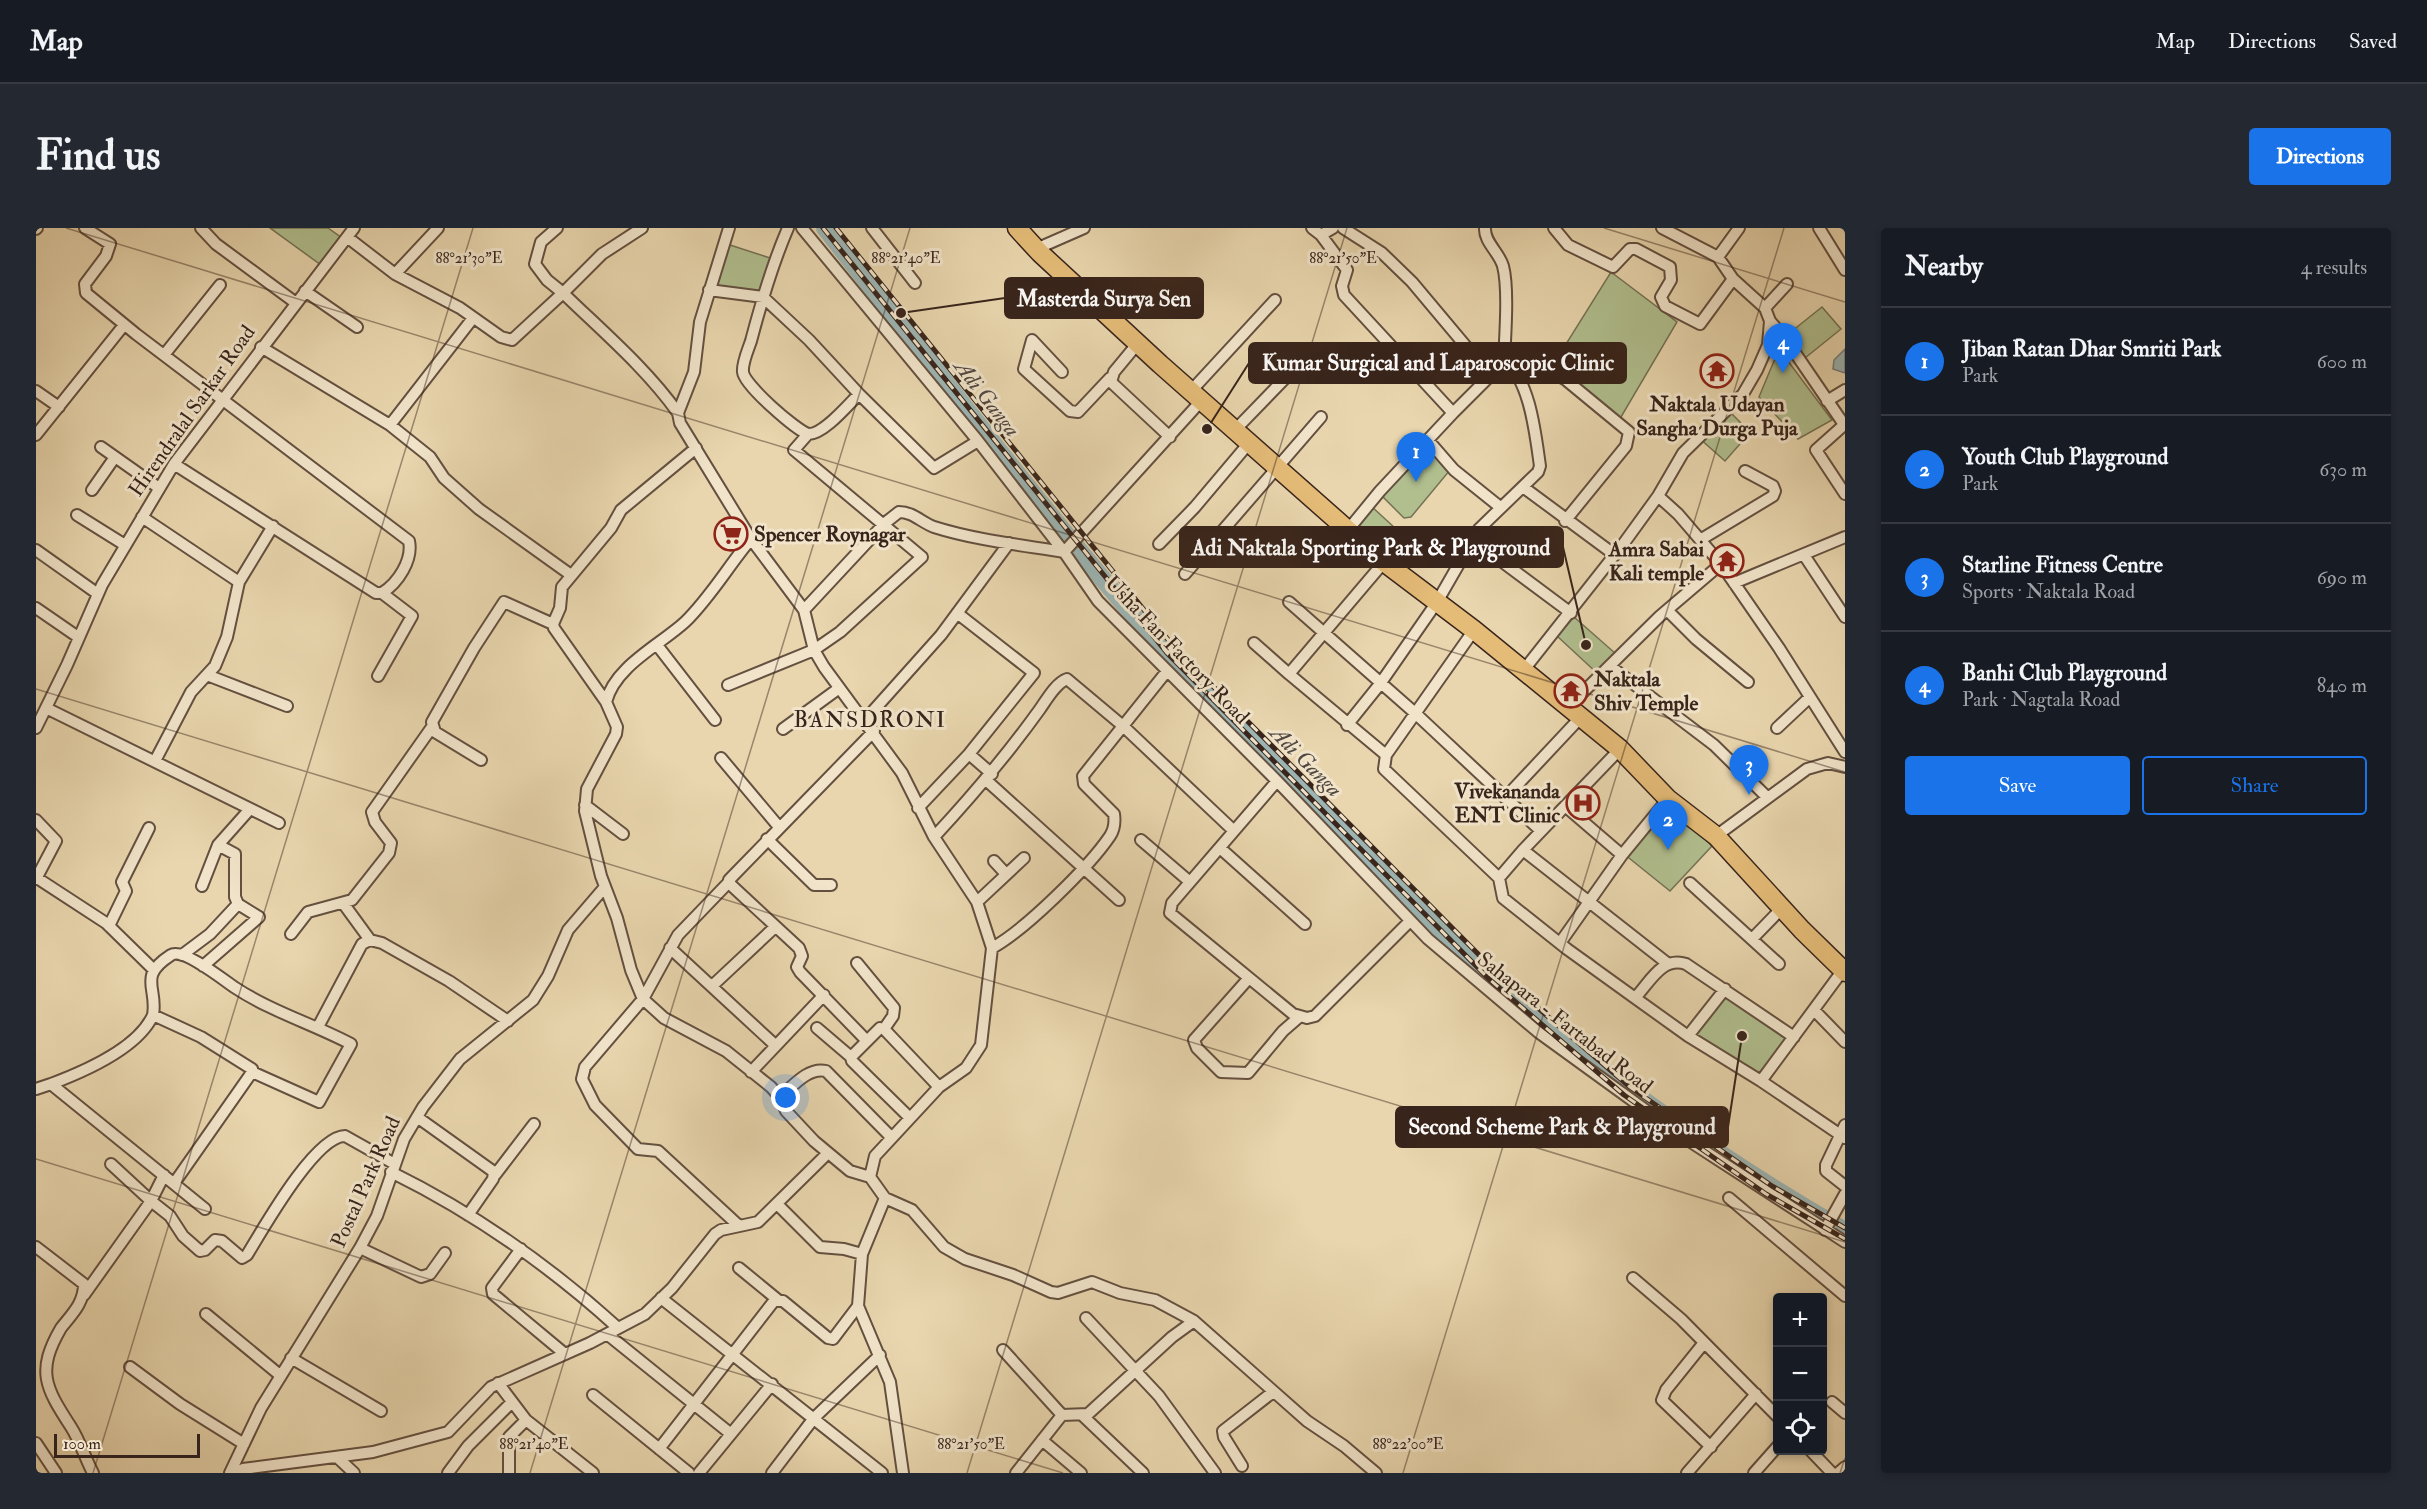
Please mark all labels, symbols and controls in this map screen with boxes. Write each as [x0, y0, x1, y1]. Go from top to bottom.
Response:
text: Map [30, 24, 83, 59]
text: Map [2155, 28, 2195, 55]
text: Directions [2228, 28, 2316, 55]
text: Saved [2349, 28, 2397, 55]
button: Directions [2249, 128, 2391, 185]
text: Find us [36, 130, 160, 182]
text: 88°21'30"E [436, 249, 503, 268]
text: 88°21'40"E [871, 249, 941, 268]
text: 88°21'50"E [1309, 249, 1377, 268]
text: Nearby [1905, 251, 1983, 283]
text: 4 results [2301, 255, 2367, 280]
callout: Masterda Surya Sen [1005, 278, 1203, 318]
text: Masterda Surya Sen [1016, 285, 1192, 314]
street label: Hirendralal Sarkar Road [123, 319, 262, 502]
pin: 4 [1764, 324, 1802, 373]
text: Jiban Ratan Dhar Smriti Park [1962, 335, 2221, 363]
callout: Kumar Surgical and Laparoscopic Clinic [1249, 343, 1626, 383]
text: Kumar Surgical and Laparoscopic Clinic [1262, 349, 1614, 378]
text: 1 [1921, 349, 1928, 374]
text: 600 m [2317, 349, 2367, 374]
water label: Adi Ganga [947, 352, 1026, 443]
temple icon: Naktala Udayan Sangha Durga Puja [1699, 353, 1735, 389]
text: Park [1962, 363, 1998, 388]
place label: Naktala Udayan Sangha Durga Puja [1636, 391, 1799, 442]
pin: 1 [1396, 432, 1436, 482]
text: Youth Club Playground [1962, 443, 2168, 471]
text: 2 [1919, 457, 1930, 482]
text: 630 m [2319, 457, 2367, 482]
text: Park [1962, 471, 1998, 496]
supermarket icon: Spencer Roynagar [713, 516, 749, 552]
place label: Spencer Roynagar [754, 521, 907, 548]
callout: Adi Naktala Sporting Park & Playground [1180, 527, 1563, 567]
text: Adi Naktala Sporting Park & Playground [1191, 534, 1551, 563]
place label: Amra Sabai Kali temple [1608, 536, 1704, 587]
temple icon: Amra Sabai Kali temple [1709, 543, 1745, 579]
text: Starline Fitness Centre [1962, 551, 2163, 579]
text: 3 [1921, 565, 1928, 590]
text: 690 m [2317, 565, 2367, 590]
street label: Usha Fan Factory Road [1099, 570, 1255, 731]
text: Sports · Naktala Road [1962, 579, 2135, 604]
text: Banhi Club Playground [1962, 659, 2167, 687]
place label: Naktala Shiv Temple [1593, 666, 1698, 717]
temple icon: Naktala Shiv Temple [1553, 673, 1589, 709]
text: 4 [1919, 673, 1930, 698]
text: 840 m [2317, 673, 2367, 698]
text: Park · Nagtala Road [1962, 687, 2120, 712]
district label: BANSDRONI [794, 706, 946, 734]
water label: Adi Ganga [1262, 717, 1348, 803]
pin: 3 [1730, 746, 1768, 795]
button: Save [1905, 756, 2130, 815]
button: Share [2142, 756, 2367, 815]
place label: Vivekananda ENT Clinic [1453, 778, 1561, 829]
hospital icon: Vivekananda ENT Clinic [1565, 785, 1601, 821]
pin: 2 [1648, 800, 1688, 850]
street label: Sahapara - Fartabad Road [1472, 946, 1659, 1100]
your location [771, 1083, 800, 1112]
callout: Second Scheme Park & Playground [1396, 1107, 1728, 1147]
street label: Postal Park Road [325, 1112, 407, 1252]
text: Second Scheme Park & Playground [1408, 1113, 1716, 1142]
map controls [1773, 1293, 1827, 1455]
button: + [1773, 1293, 1827, 1347]
button: − [1773, 1347, 1827, 1401]
button: locate [1773, 1401, 1827, 1455]
scale bar [54, 1431, 200, 1458]
text: 100 m [63, 1434, 101, 1454]
text: 88°21'40"E [499, 1435, 569, 1454]
text: 88°21'50"E [937, 1435, 1005, 1454]
text: 88°22'00"E [1372, 1435, 1444, 1454]

